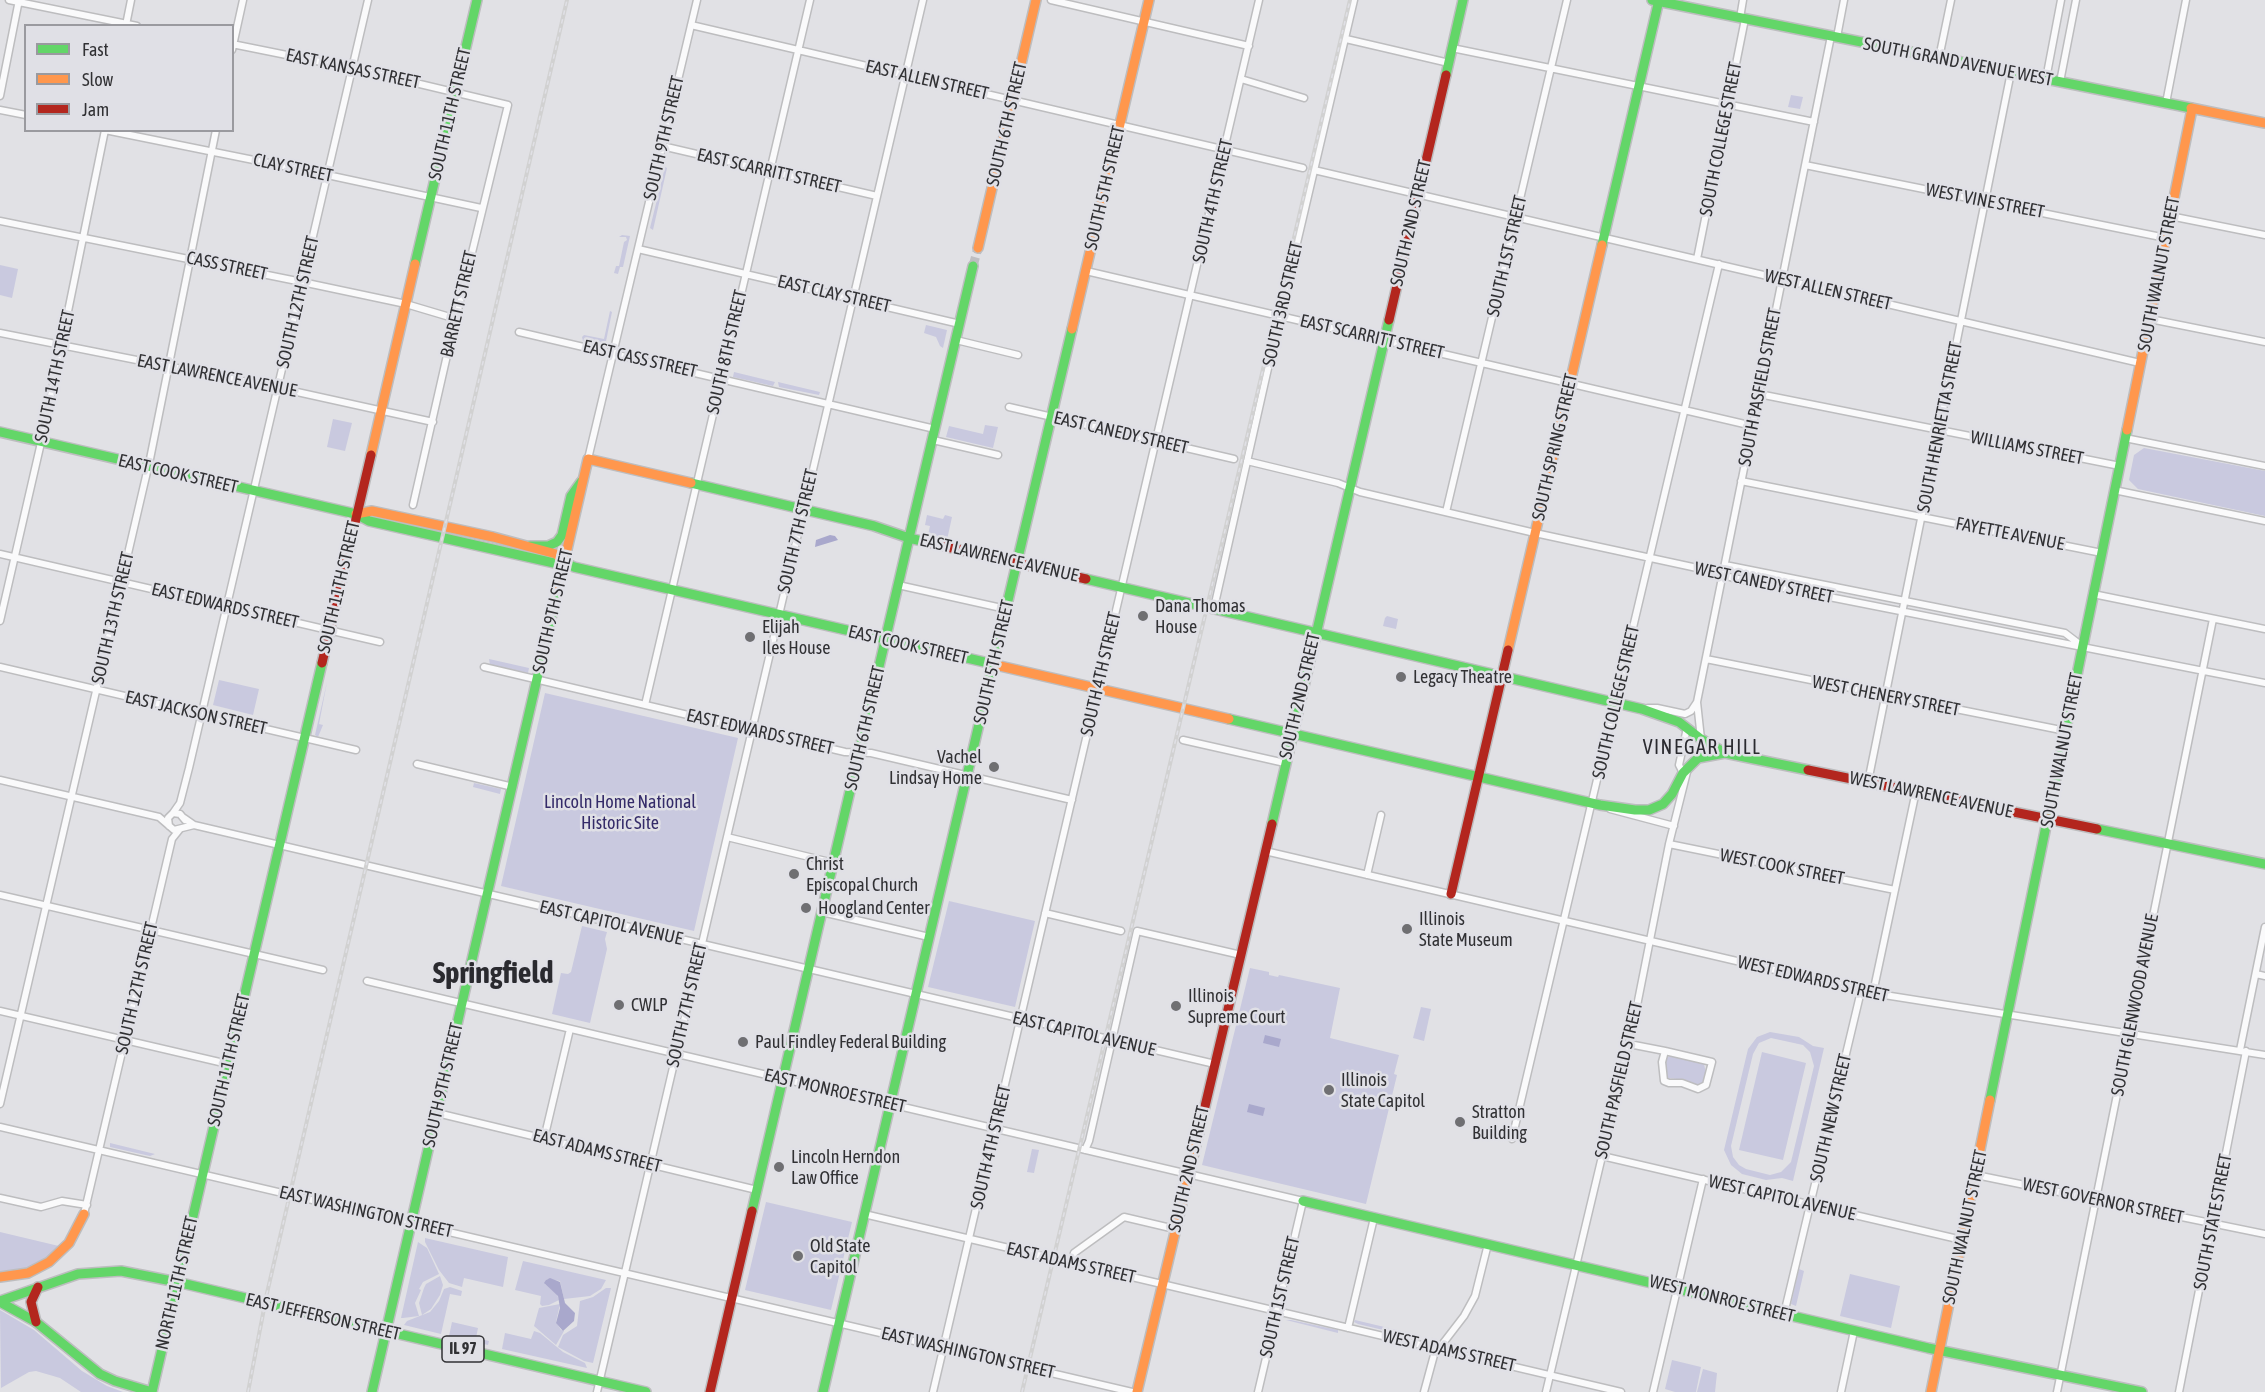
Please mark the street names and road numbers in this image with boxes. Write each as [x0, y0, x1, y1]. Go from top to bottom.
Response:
street label: SOUTH GRAND AVENUE WEST [1861, 33, 2055, 91]
street label: EAST KANSAS STREET [284, 44, 422, 94]
street label: SOUTH 11TH STREET [424, 46, 476, 182]
street label: EAST ALLEN STREET [863, 55, 991, 105]
street label: SOUTH 6TH STREET [982, 60, 1032, 188]
street label: SOUTH COLLEGE STREET [1695, 60, 1747, 218]
street label: SOUTH 9TH STREET [639, 74, 689, 202]
street label: SOUTH 5TH STREET [1080, 124, 1130, 252]
street label: SOUTH 4TH STREET [1188, 137, 1238, 265]
street label: EAST SCARRITT STREET [695, 144, 843, 198]
street label: CLAY STREET [251, 149, 335, 187]
street label: SOUTH 2ND STREET [1386, 158, 1436, 288]
street label: WEST VINE STREET [1924, 179, 2046, 223]
street label: SOUTH 1ST STREET [1483, 193, 1531, 319]
street label: SOUTH WALNUT STREET [2133, 195, 2185, 353]
street label: SOUTH 12TH STREET [272, 234, 324, 370]
street label: SOUTH 3RD STREET [1258, 240, 1308, 368]
street label: CASS STREET [185, 247, 269, 285]
street label: BARRETT STREET [436, 248, 482, 360]
street label: WEST ALLEN STREET [1762, 265, 1894, 315]
street label: EAST CLAY STREET [775, 270, 893, 318]
street label: SOUTH 8TH STREET [702, 288, 752, 416]
street label: SOUTH PASFIELD STREET [1734, 306, 1786, 468]
street label: SOUTH 14TH STREET [30, 308, 80, 444]
street label: EAST SCARRITT STREET [1298, 310, 1446, 364]
street label: EAST CASS STREET [581, 335, 699, 383]
street label: SOUTH HENRIETTA STREET [1913, 340, 1967, 514]
street label: EAST LAWRENCE AVENUE [135, 350, 299, 402]
street label: SOUTH SPRING STREET [1528, 372, 1582, 522]
street label: EAST CANEDY STREET [1052, 407, 1190, 459]
street label: WILLIAMS STREET [1969, 426, 2085, 470]
street label: EAST COOK STREET [116, 450, 240, 498]
street label: SOUTH 7TH STREET [773, 467, 823, 595]
street label: FAYETTE AVENUE [1954, 513, 2066, 555]
street label: SOUTH 11TH STREET [313, 519, 365, 655]
street label: EAST LAWRENCE AVENUE [918, 529, 1080, 587]
street label: SOUTH 9TH STREET [528, 547, 578, 675]
street label: SOUTH 13TH STREET [87, 550, 139, 686]
street label: WEST CANEDY STREET [1693, 558, 1835, 608]
street label: EAST EDWARDS STREET [149, 579, 301, 633]
street label: SOUTH 5TH STREET [969, 598, 1019, 726]
street label: SOUTH 4TH STREET [1076, 610, 1126, 738]
street label: EAST COOK STREET [846, 621, 970, 669]
street label: SOUTH COLLEGE STREET [1588, 623, 1644, 781]
street label: SOUTH 2ND STREET [1275, 631, 1325, 761]
street label: SOUTH 6TH STREET [840, 664, 890, 792]
street label: WEST CHENERY STREET [1810, 671, 1962, 721]
street label: SOUTH WALNUT STREET [2036, 671, 2088, 829]
street label: EAST JACKSON STREET [123, 686, 269, 740]
street label: EAST EDWARDS STREET [684, 705, 836, 759]
street label: WEST LAWRENCE AVENUE [1847, 767, 2015, 823]
street label: WEST COOK STREET [1718, 844, 1846, 890]
street label: EAST CAPITOL AVENUE [537, 896, 685, 950]
street label: SOUTH GLENWOOD AVENUE [2107, 912, 2163, 1098]
street label: SOUTH 12TH STREET [111, 920, 163, 1056]
street label: SOUTH 7TH STREET [662, 941, 712, 1069]
street label: WEST EDWARDS STREET [1735, 951, 1891, 1007]
street label: SOUTH 11TH STREET [203, 992, 255, 1128]
street label: SOUTH PASFIELD STREET [1590, 999, 1648, 1161]
street label: EAST CAPITOL AVENUE [1010, 1007, 1158, 1061]
street label: SOUTH 9TH STREET [418, 1021, 468, 1149]
street label: SOUTH NEW STREET [1806, 1052, 1856, 1184]
street label: EAST MONROE STREET [762, 1064, 908, 1118]
street label: SOUTH 4TH STREET [966, 1083, 1016, 1211]
street label: SOUTH 2ND STREET [1164, 1104, 1214, 1234]
street label: EAST ADAMS STREET [530, 1125, 664, 1177]
street label: SOUTH WALNUT STREET [1938, 1148, 1992, 1306]
street label: SOUTH STATE STREET [2189, 1152, 2237, 1292]
street label: WEST CAPITOL AVENUE [1706, 1171, 1858, 1225]
street label: WEST GOVERNOR STREET [2020, 1173, 2186, 1229]
street label: EAST WASHINGTON STREET [277, 1182, 455, 1242]
street label: NORTH 11TH STREET [151, 1214, 203, 1352]
street label: SOUTH 1ST STREET [1256, 1234, 1304, 1360]
street label: EAST ADAMS STREET [1004, 1238, 1138, 1288]
street label: WEST MONROE STREET [1647, 1270, 1797, 1328]
street label: EAST JEFFERSON STREET [244, 1289, 402, 1345]
street label: EAST WASHINGTON STREET [879, 1323, 1057, 1383]
street label: WEST ADAMS STREET [1380, 1325, 1518, 1377]
road number: IL 97 [442, 1336, 484, 1362]

